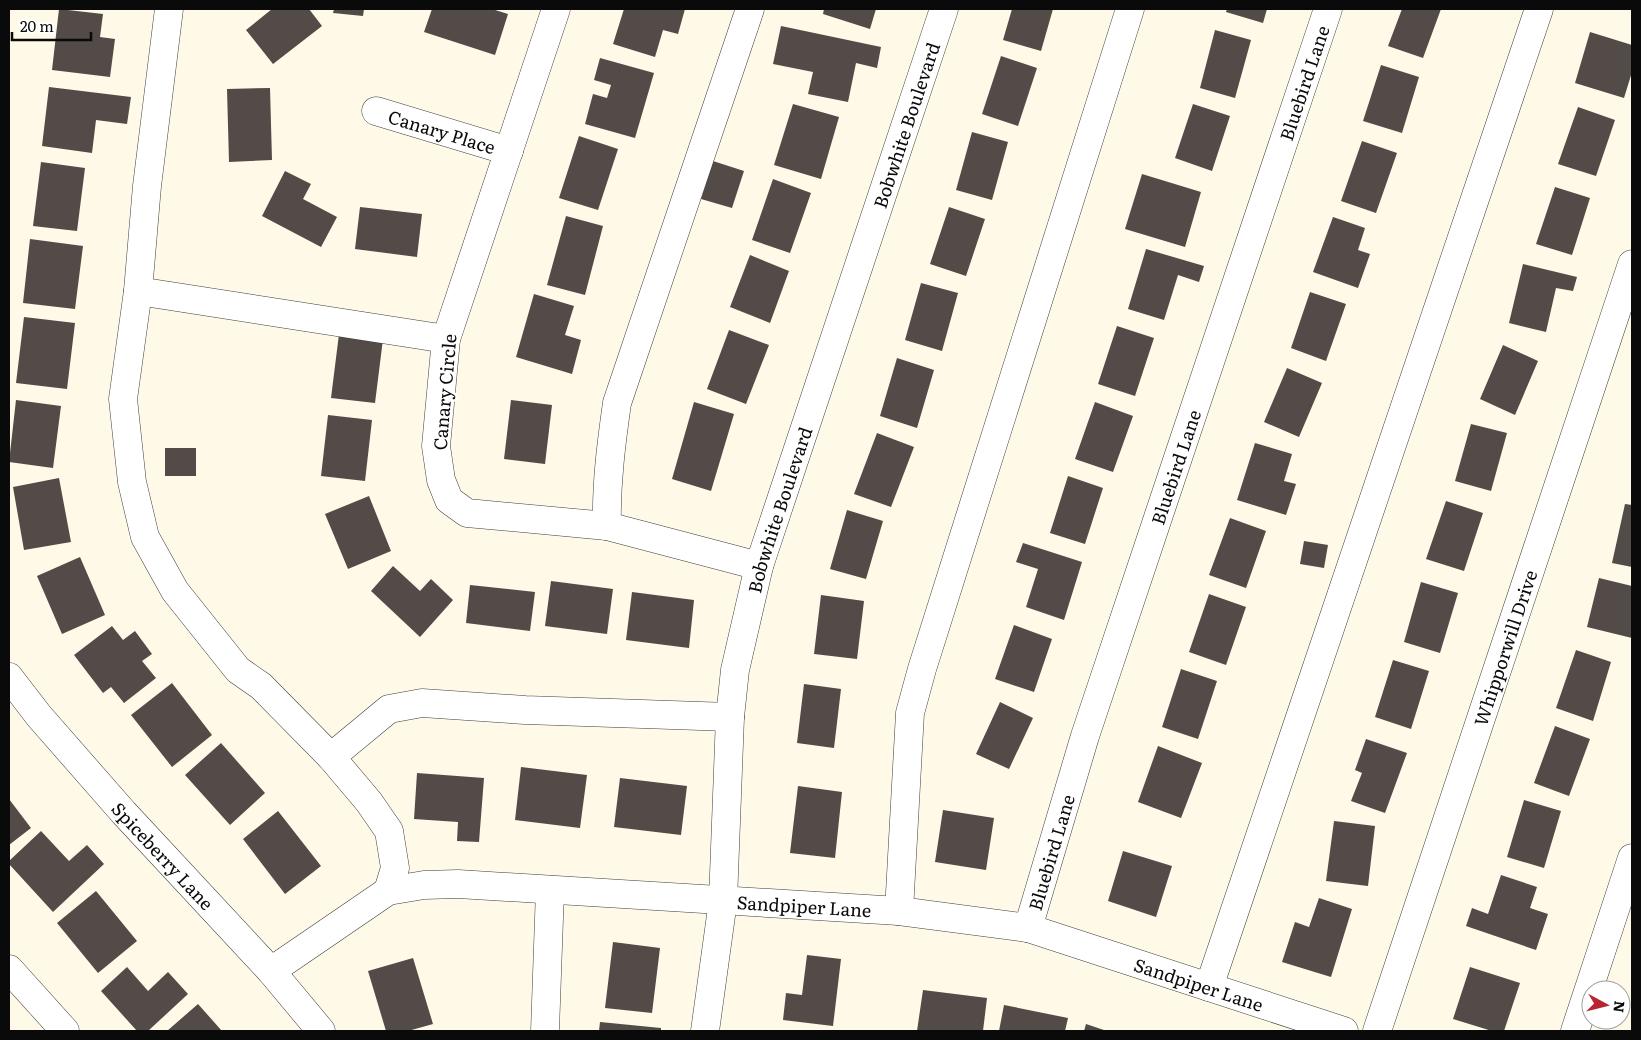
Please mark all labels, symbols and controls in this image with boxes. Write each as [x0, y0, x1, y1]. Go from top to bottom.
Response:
scale bar [12, 10, 91, 42]
text: 20 m [20, 14, 54, 37]
street label: Bluebird Lane [1272, 22, 1335, 144]
street label: Bobwhite Boulevard [865, 39, 946, 212]
street label: Canary Place [385, 102, 499, 160]
street label: Canary Circle [425, 333, 463, 451]
street label: Bluebird Lane [1143, 406, 1207, 528]
street label: Bobwhite Boulevard [740, 423, 818, 595]
street label: Whipporwill Drive [1466, 566, 1543, 729]
street label: Bluebird Lane [1020, 791, 1080, 914]
street label: Spiceberry Lane [106, 795, 221, 915]
street label: Sandpiper Lane [736, 888, 872, 923]
street label: Sandpiper Lane [1131, 950, 1267, 1017]
north arrow [1581, 980, 1631, 1030]
text: N [1609, 1000, 1631, 1014]

